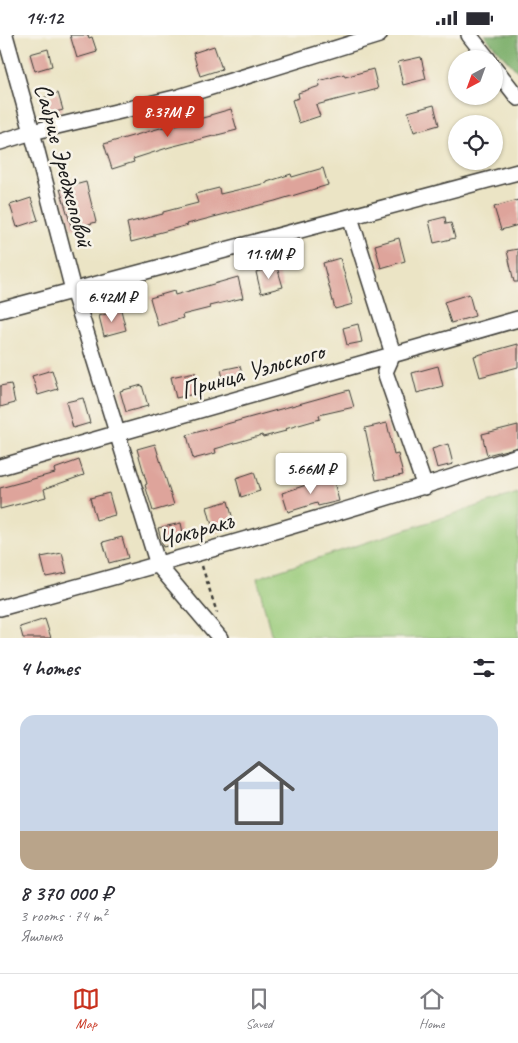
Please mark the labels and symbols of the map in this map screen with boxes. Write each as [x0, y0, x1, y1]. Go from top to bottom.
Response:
north arrow [448, 50, 502, 105]
street label: Сабрие Эреджеповой [27, 80, 102, 252]
pin: 8.37M ₽ [122, 96, 214, 138]
pin: 11.9M ₽ [223, 237, 315, 280]
pin: 6.42M ₽ [66, 281, 158, 323]
street label: Принца Уэльского [177, 334, 331, 407]
pin: 5.66M ₽ [265, 453, 357, 495]
street label: Чокъракъ [155, 504, 238, 556]

